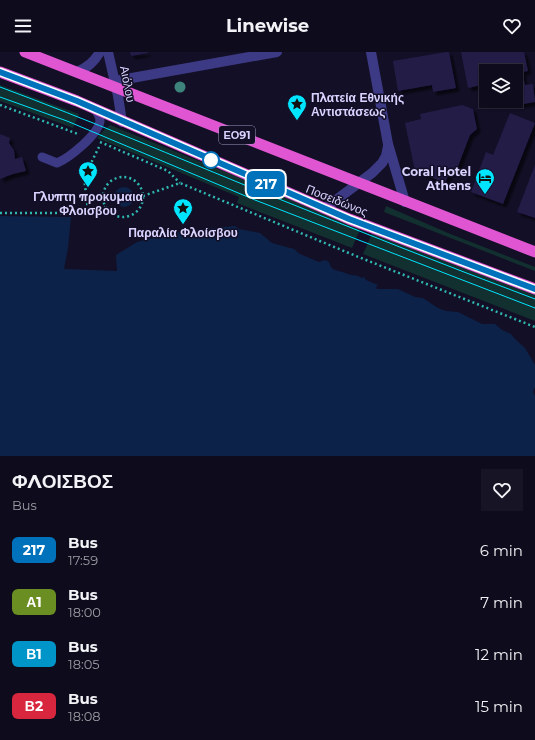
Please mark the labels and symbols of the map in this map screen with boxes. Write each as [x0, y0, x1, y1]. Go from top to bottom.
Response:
street label: Αιόλου [117, 64, 139, 104]
place label: Πλατεία Εθνικής Αντιστάσεως [311, 90, 404, 119]
place icon: Πλατεία Εθνικής Αντιστάσεως [286, 93, 308, 121]
road number: ΕΟ91 [219, 126, 255, 144]
unlabelled marker [202, 151, 220, 169]
place icon: Γλυπτη προκυμαια Φλοισβου [77, 160, 99, 188]
place label: Coral Hotel Athens [402, 164, 472, 193]
hotel icon: Coral Hotel Athens [474, 167, 496, 195]
line badge: 217 [243, 171, 289, 197]
street label: Ποσειδώνος [304, 181, 370, 219]
place label: Γλυπτη προκυμαια Φλοισβου [33, 189, 143, 218]
place icon: Παραλία Φλοίσβου [172, 197, 194, 225]
place label: Παραλία Φλοίσβου [128, 225, 238, 240]

